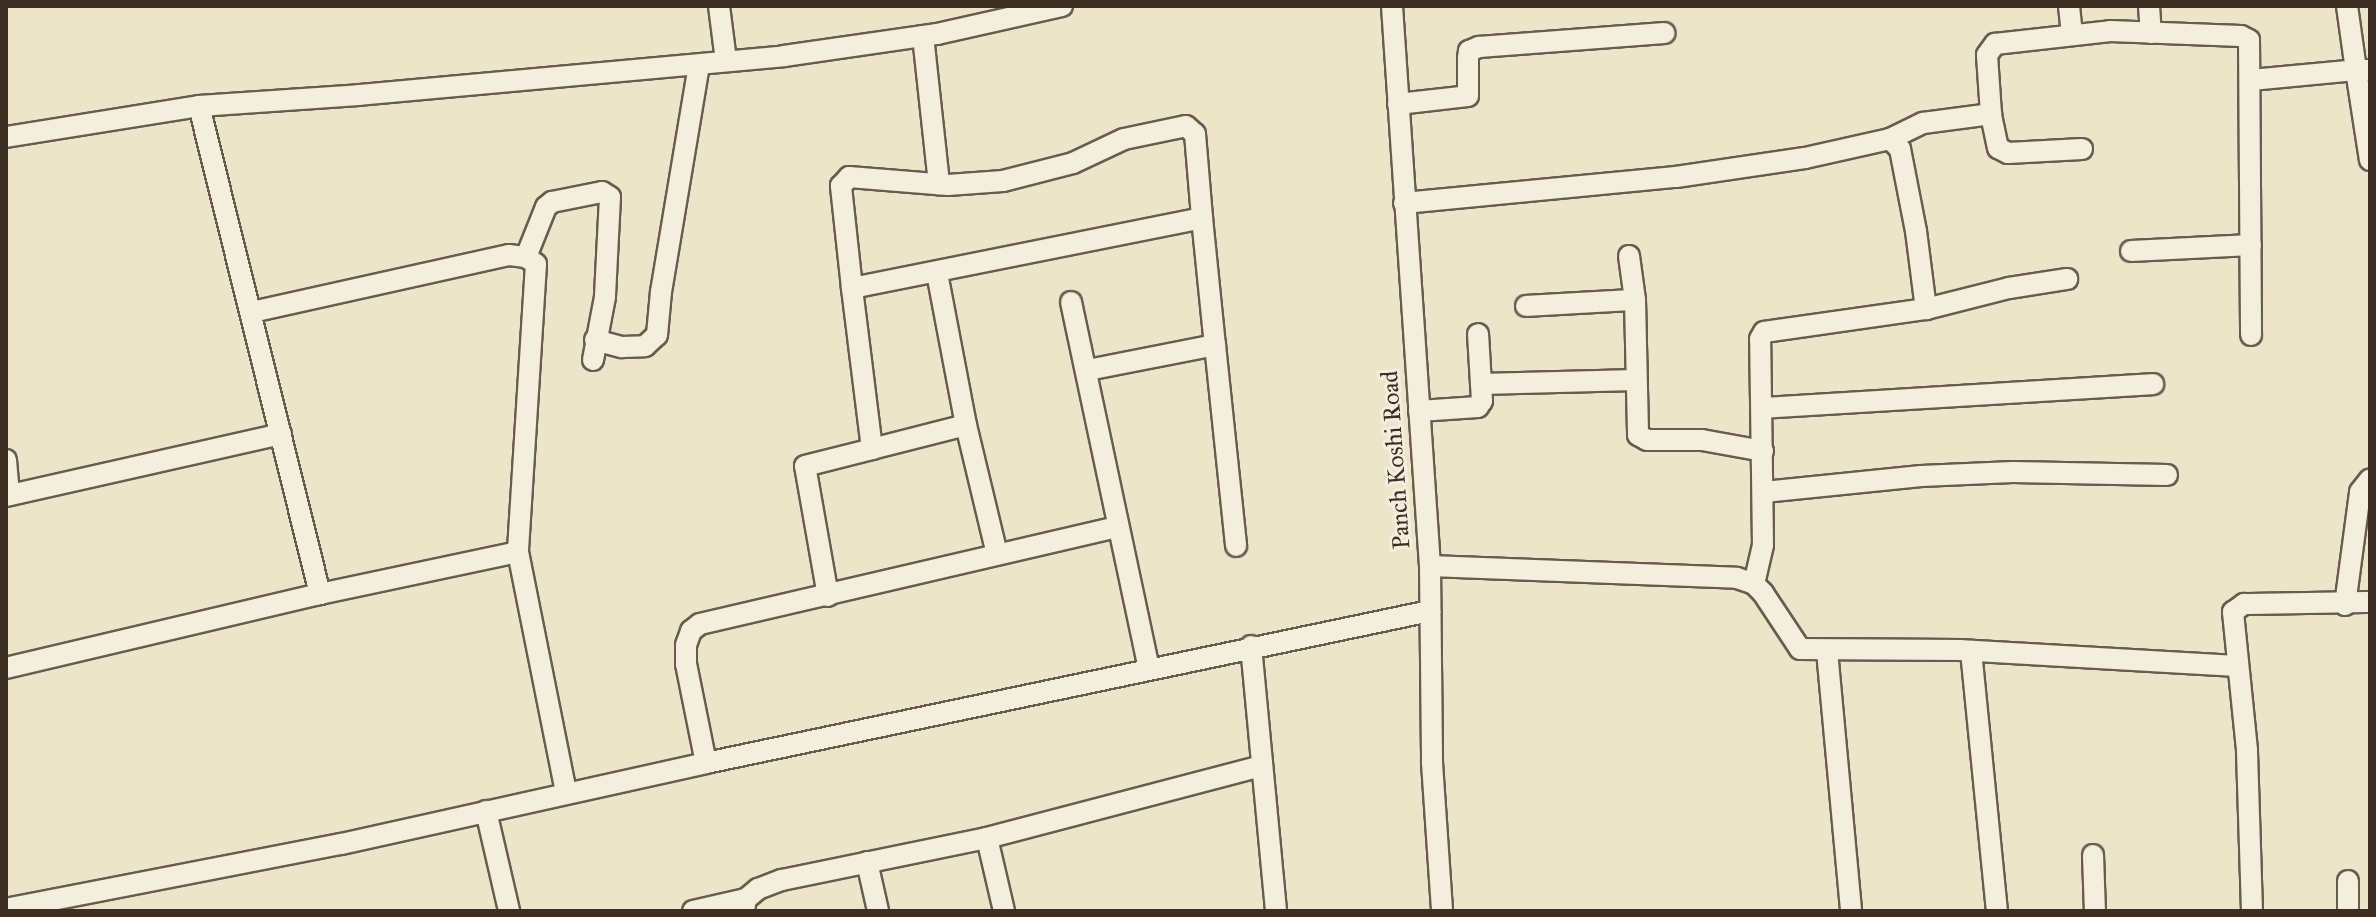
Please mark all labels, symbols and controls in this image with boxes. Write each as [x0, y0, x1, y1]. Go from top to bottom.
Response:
street label: Panch Koshi Road [1375, 370, 1417, 550]

